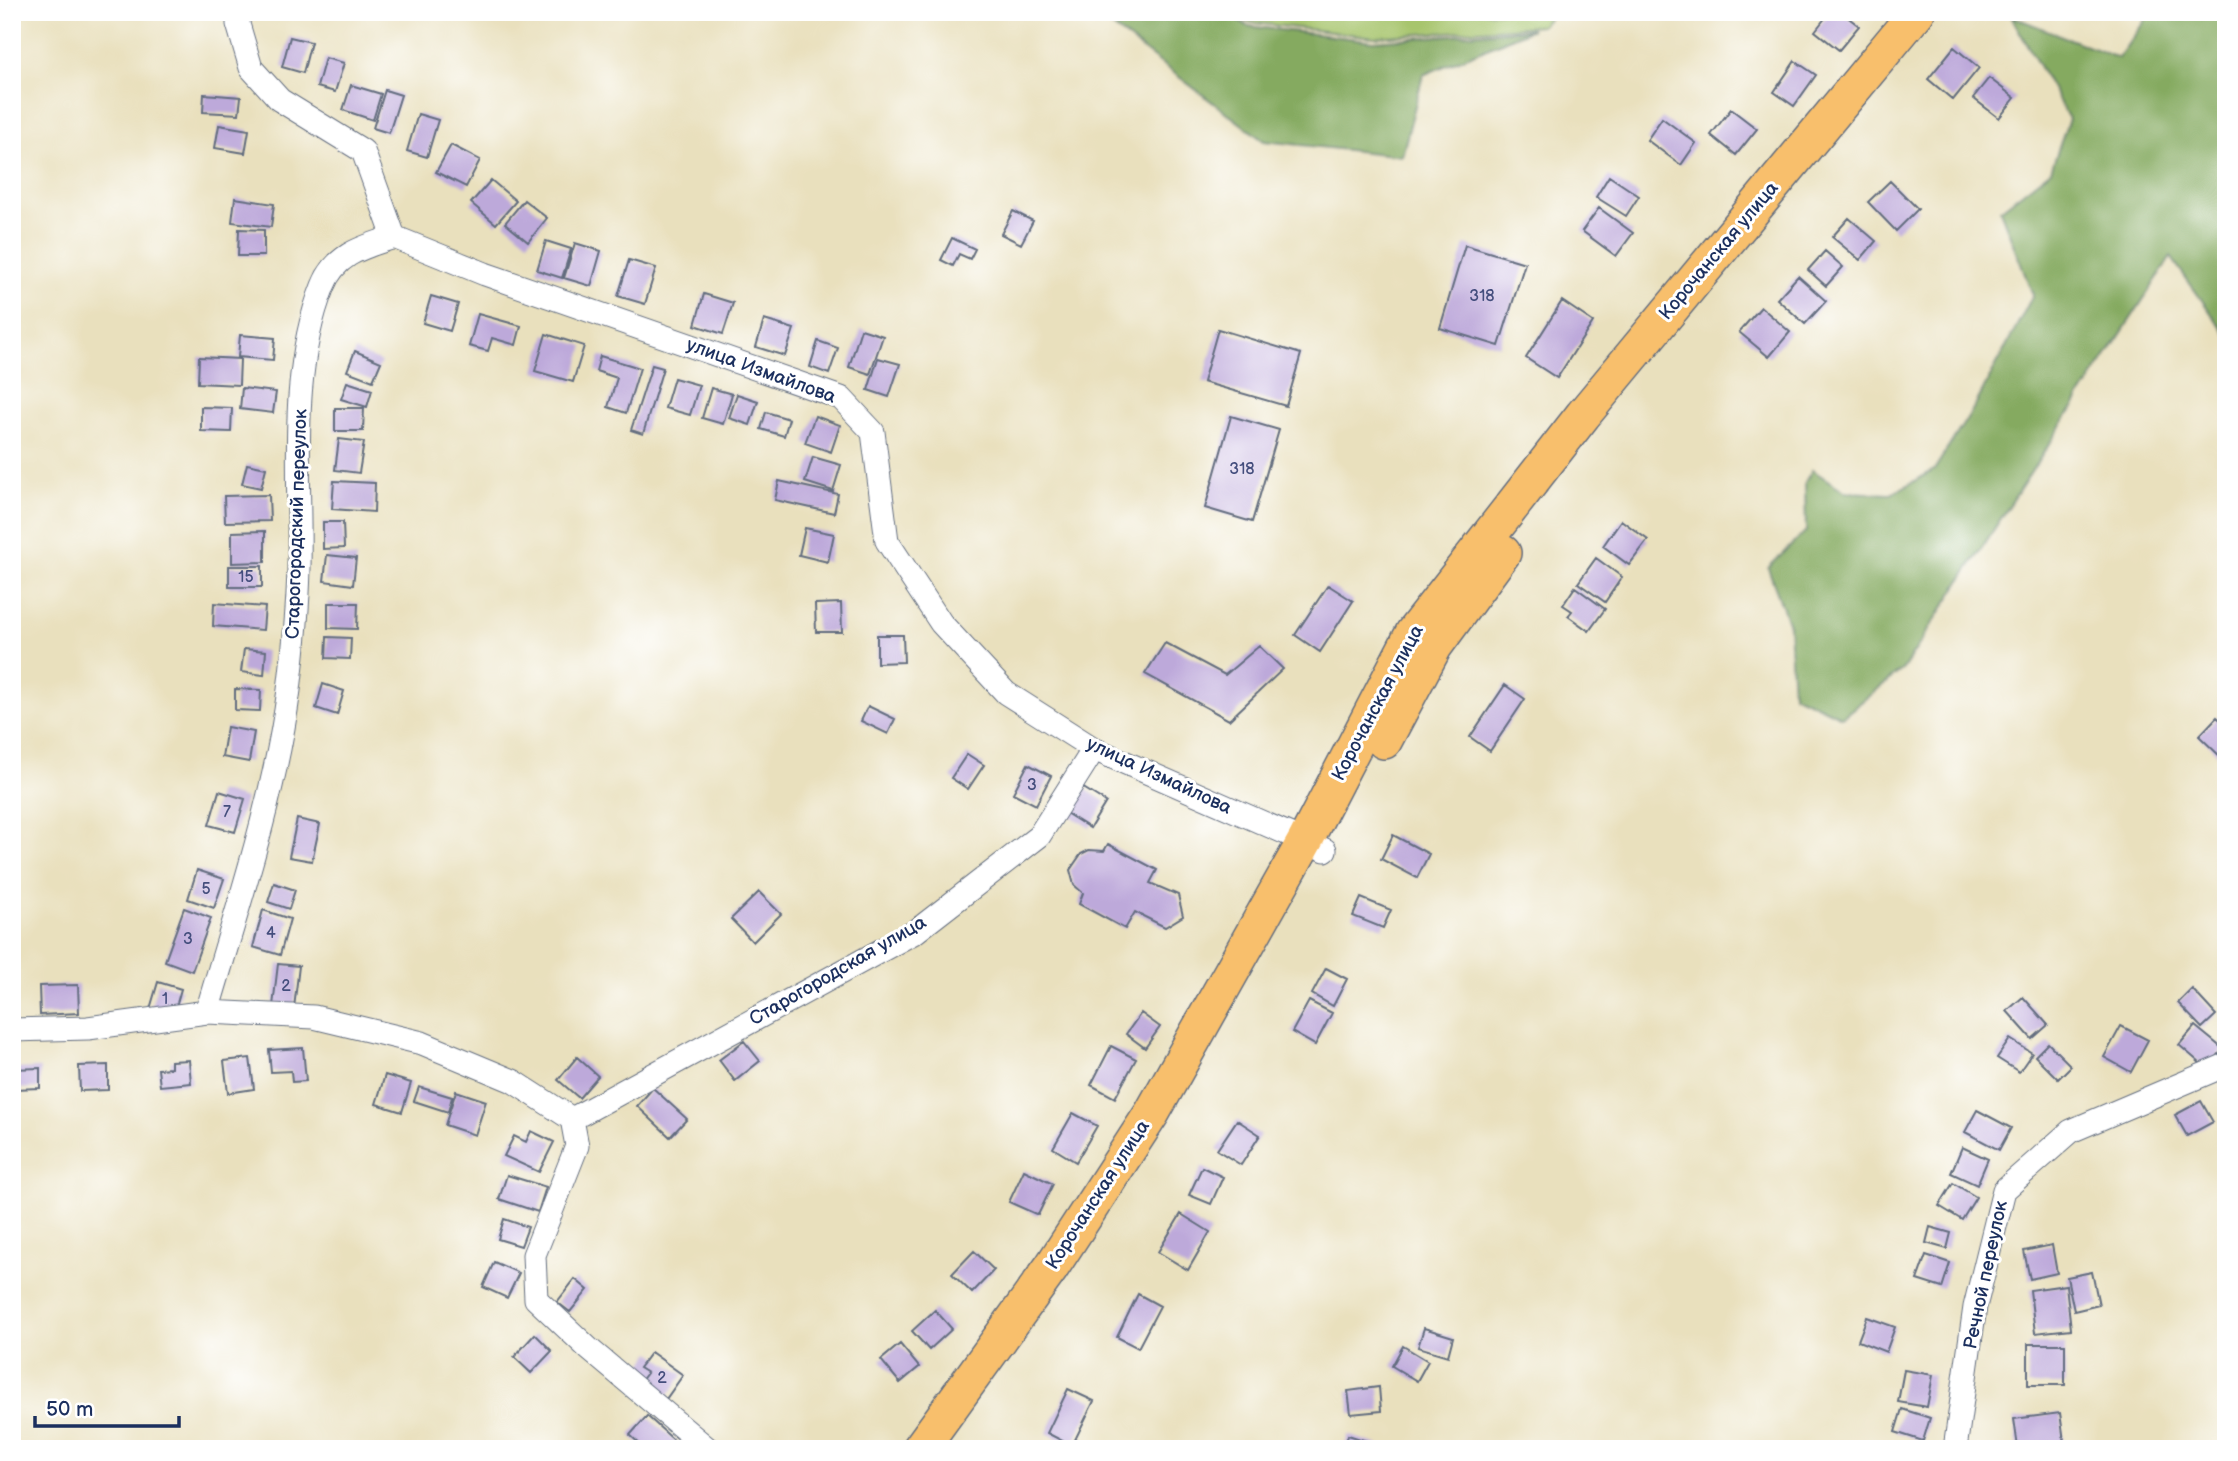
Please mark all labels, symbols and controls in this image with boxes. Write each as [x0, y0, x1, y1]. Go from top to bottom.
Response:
street label: Корочанская улица [1655, 177, 1783, 325]
house number: 318 [1469, 287, 1495, 306]
street label: улица Измайлова [683, 333, 839, 409]
street label: Старогородский переулок [281, 409, 313, 639]
house number: 318 [1229, 460, 1255, 479]
house number: 15 [238, 568, 254, 587]
street label: Корочанская улица [1327, 621, 1429, 785]
street label: улица Измайлова [1083, 732, 1235, 820]
house number: 3 [1027, 776, 1037, 795]
house number: 7 [223, 803, 231, 822]
house number: 5 [201, 880, 211, 899]
street label: Старогородская улица [746, 911, 930, 1031]
house number: 4 [266, 924, 276, 943]
house number: 3 [183, 930, 193, 949]
house number: 2 [281, 977, 291, 996]
house number: 1 [162, 990, 168, 1009]
street label: Корочанская улица [1041, 1116, 1155, 1274]
street label: Речной переулок [1959, 1198, 2013, 1352]
house number: 2 [657, 1369, 667, 1388]
scale bar [35, 1384, 178, 1428]
text: 50 m [46, 1397, 93, 1422]

